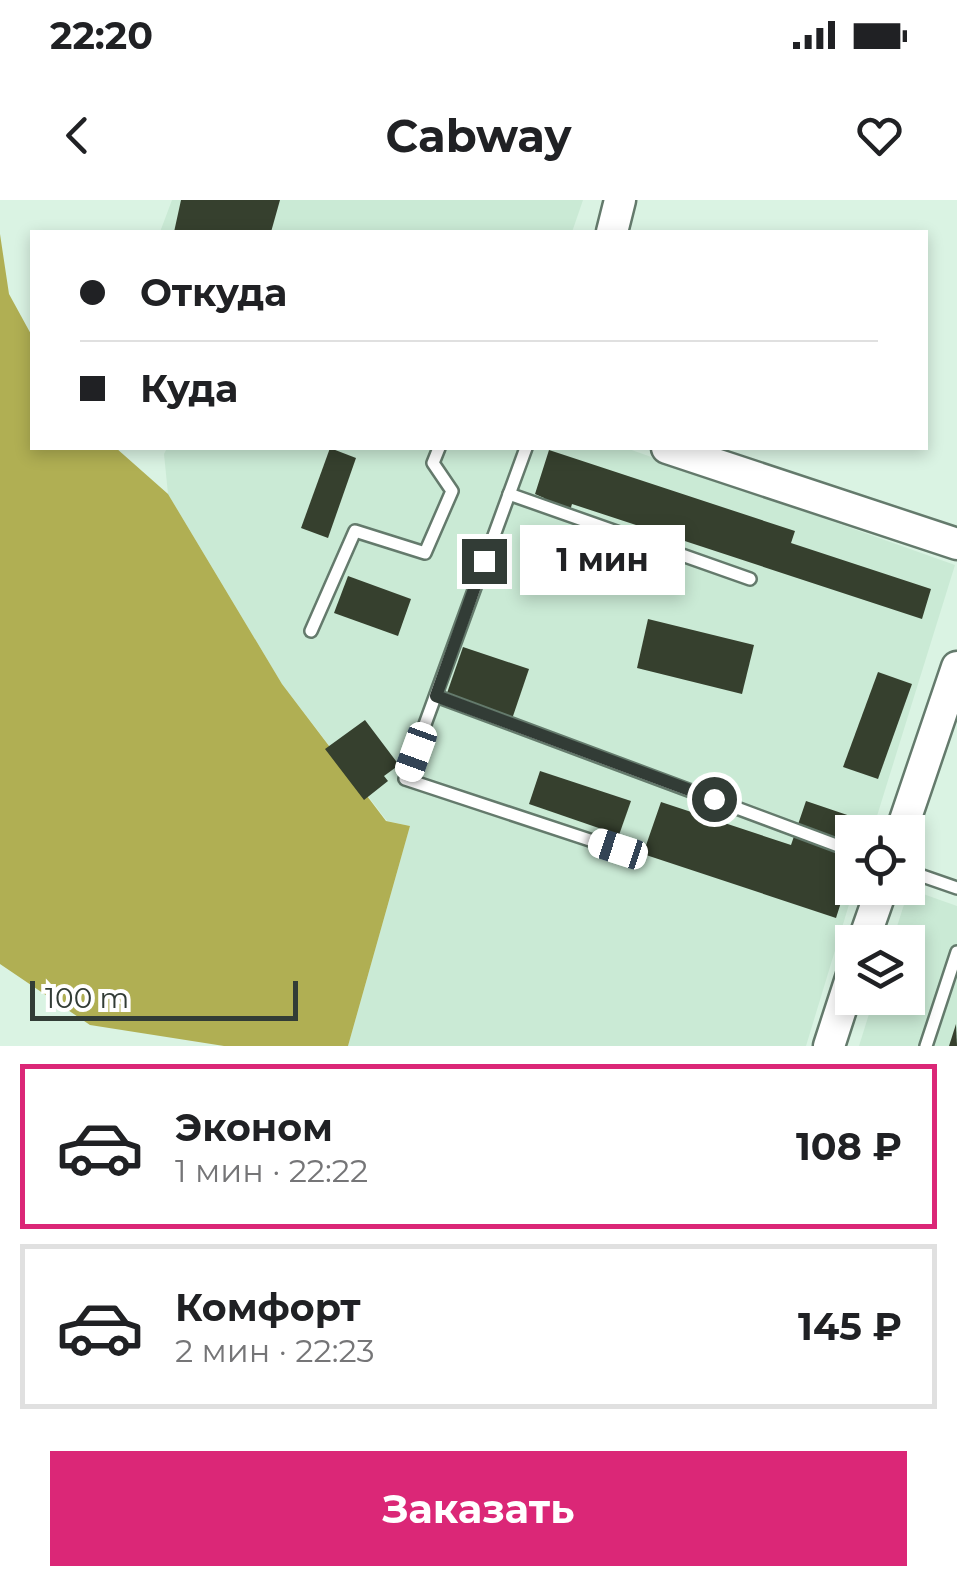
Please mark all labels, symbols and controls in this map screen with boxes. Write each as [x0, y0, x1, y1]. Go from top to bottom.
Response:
text: 22:20 [50, 12, 153, 59]
icon: back [50, 108, 105, 163]
text: Cabway [385, 108, 572, 163]
icon: heart [852, 108, 907, 163]
text: Откуда [140, 269, 287, 316]
text: Куда [140, 365, 238, 412]
callout: 1 мин [519, 526, 684, 596]
route end [462, 539, 507, 584]
text: 1 мин [556, 540, 649, 579]
car [392, 719, 440, 785]
route start [692, 777, 737, 822]
map controls [835, 815, 925, 1015]
button: locate [835, 815, 925, 905]
car [585, 825, 651, 873]
button: layers [835, 925, 925, 1015]
scale bar [30, 976, 298, 1020]
text: 100 m [45, 981, 129, 1015]
icon: car [55, 1102, 145, 1192]
text: Эконом [175, 1104, 333, 1151]
text: 108 ₽ [796, 1123, 902, 1170]
text: 1 мин · 22:22 [175, 1151, 368, 1190]
icon: car [55, 1282, 145, 1372]
text: Комфорт [175, 1284, 361, 1331]
text: 145 ₽ [798, 1303, 902, 1350]
text: 2 мин · 22:23 [175, 1331, 375, 1370]
button: Заказать [50, 1451, 907, 1566]

